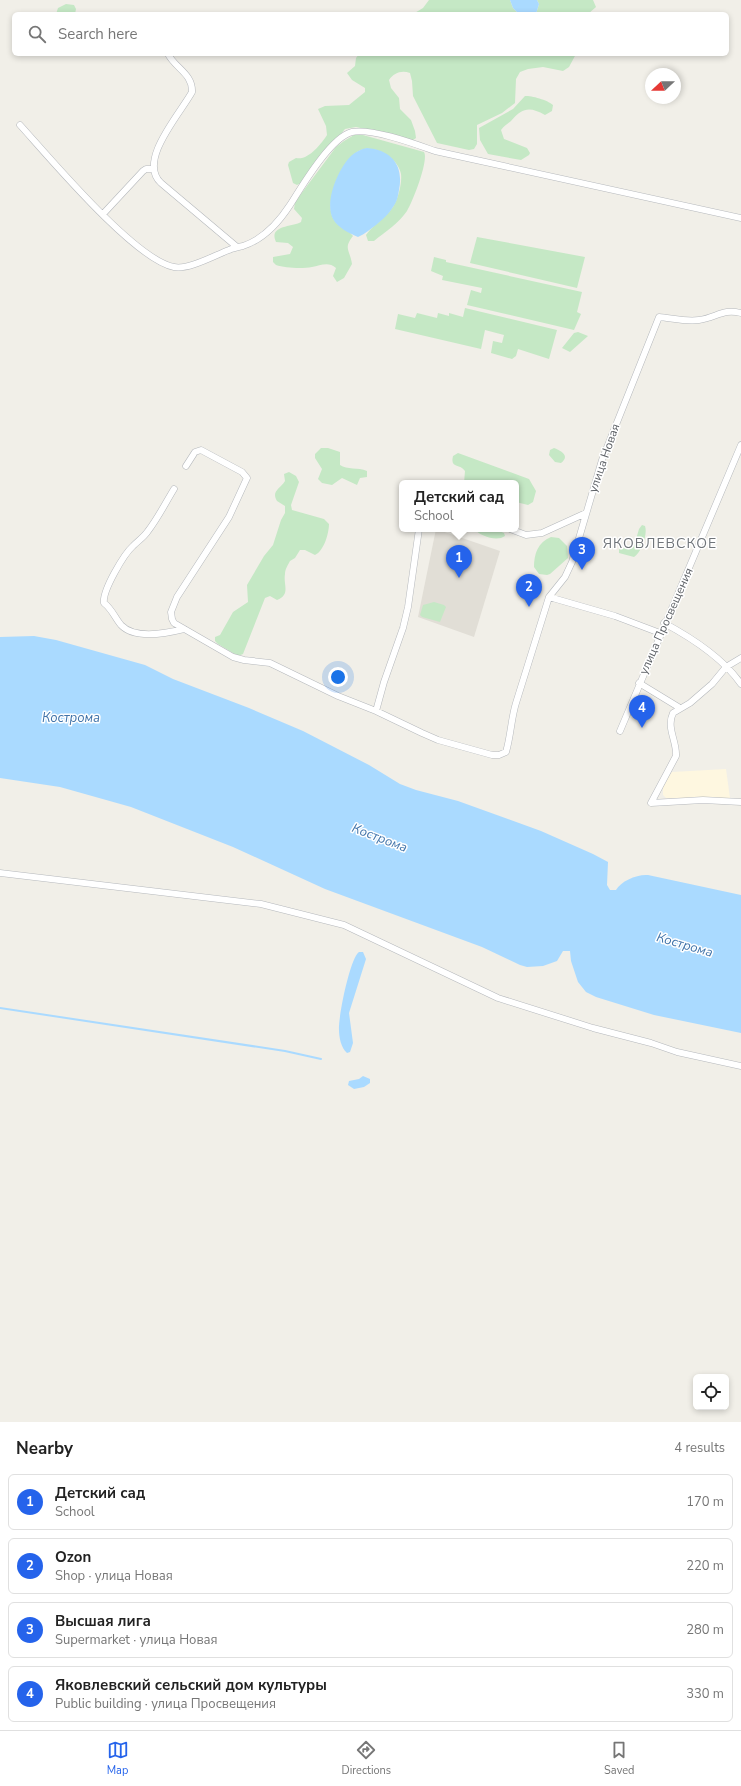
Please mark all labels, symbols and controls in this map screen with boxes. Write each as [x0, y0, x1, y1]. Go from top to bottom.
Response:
search box [12, 12, 729, 56]
icon: search [26, 23, 48, 45]
text: Search here [58, 24, 138, 44]
north arrow [645, 68, 681, 104]
street label: улица Новая [585, 421, 623, 495]
popup [399, 480, 519, 532]
text: Детский сад [414, 487, 504, 507]
text: School [414, 507, 454, 525]
district label: ЯКОВЛЕВСКОЕ [603, 534, 717, 553]
pin: 3 [569, 537, 595, 570]
pin: 1 [446, 545, 472, 578]
street label: улица Просвещения [635, 565, 697, 677]
pin: 2 [516, 574, 542, 607]
your location [328, 667, 348, 687]
pin: 4 [629, 695, 655, 728]
water label: Кострома [42, 709, 100, 727]
water label: Кострома [349, 819, 410, 857]
water label: Кострома [654, 928, 715, 962]
map controls [693, 1374, 729, 1410]
button: locate [693, 1374, 729, 1410]
text: Nearby [16, 1437, 73, 1460]
text: 4 results [674, 1439, 725, 1457]
text: Детский сад [55, 1483, 145, 1503]
text: 1 [26, 1493, 34, 1511]
text: 170 m [686, 1493, 724, 1511]
text: School [55, 1503, 95, 1521]
text: Ozon [55, 1547, 91, 1567]
text: 2 [26, 1557, 34, 1575]
text: 220 m [686, 1557, 724, 1575]
text: Shop · улица Новая [55, 1567, 173, 1585]
text: Высшая лига [55, 1611, 151, 1631]
text: 3 [26, 1621, 34, 1639]
text: 280 m [686, 1621, 724, 1639]
text: Supermarket · улица Новая [55, 1631, 218, 1649]
text: Яковлевский сельский дом культуры [55, 1675, 327, 1695]
text: 4 [26, 1685, 34, 1703]
text: 330 m [686, 1685, 724, 1703]
text: Public building · улица Просвещения [55, 1695, 276, 1713]
tab: Map [107, 1739, 129, 1778]
tab: Directions [342, 1739, 391, 1778]
tab: Saved [604, 1739, 634, 1778]

